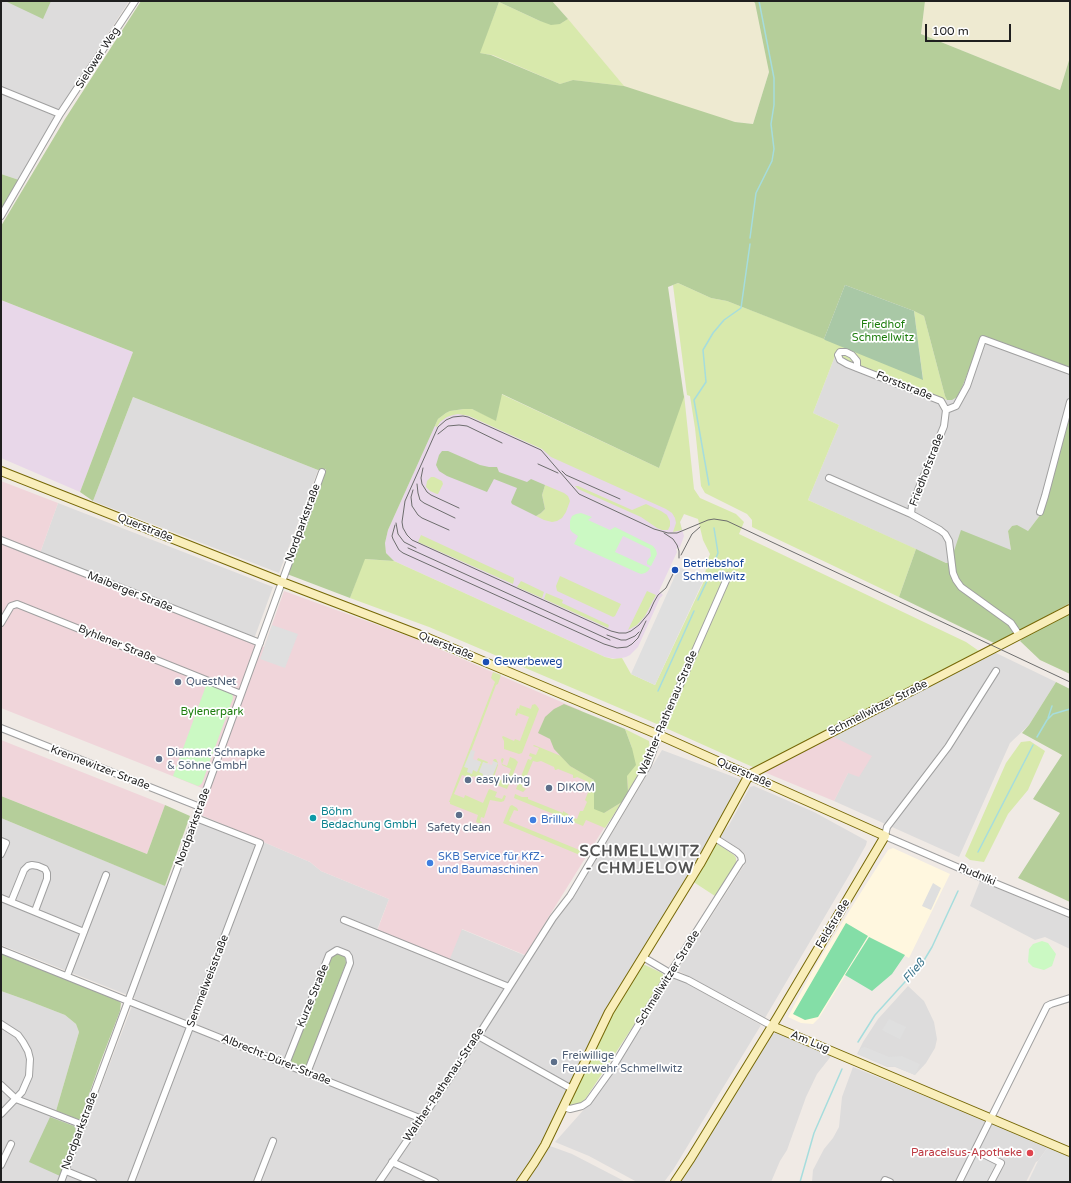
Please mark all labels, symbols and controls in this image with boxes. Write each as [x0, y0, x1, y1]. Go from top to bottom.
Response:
scale bar [927, 16, 1013, 42]
text: 100 m [932, 24, 969, 38]
street label: Sielower Weg [73, 25, 123, 91]
park label: Friedhof Schmellwitz [852, 318, 914, 344]
street label: Forststraße [874, 369, 934, 403]
street label: Friedhofstraße [907, 432, 947, 508]
street label: Nordparkstraße [283, 482, 323, 564]
street label: Querstraße [115, 511, 175, 545]
place label: Betriebshof Schmellwitz [683, 557, 745, 583]
marker: Betriebshof Schmellwitz [670, 565, 680, 575]
street label: Maiberger Straße [85, 569, 175, 615]
street label: Byhlener Straße [76, 622, 158, 666]
street label: Querstraße [416, 629, 476, 663]
street label: Walther-Rathenau-Straße [636, 649, 700, 777]
place label: Gewerbeweg [494, 655, 562, 669]
marker: Gewerbeweg [481, 657, 491, 667]
place label: QuestNet [186, 675, 236, 689]
marker: QuestNet [173, 677, 183, 687]
street label: Schmellwitzer Straße [826, 677, 930, 739]
park label: Bylenerpark [181, 705, 243, 719]
street label: Krennewitzer Straße [48, 743, 152, 793]
place label: Diamant Schnapke & Söhne GmbH [167, 746, 265, 772]
marker: Diamant Schnapke & Söhne GmbH [154, 754, 164, 764]
street label: Querstraße [714, 755, 774, 791]
place label: easy living [476, 773, 530, 787]
marker: easy living [463, 775, 473, 785]
place label: DIKOM [557, 781, 595, 795]
marker: DIKOM [544, 783, 554, 793]
street label: Nordparkstraße [173, 786, 213, 868]
place label: Böhm Bedachung GmbH [321, 805, 417, 831]
marker: Safety clean [454, 810, 464, 820]
marker: Böhm Bedachung GmbH [308, 813, 318, 823]
place label: Brillux [541, 813, 573, 827]
marker: Brillux [528, 815, 538, 825]
place label: Safety clean [427, 821, 491, 835]
district label: SCHMELLWITZ - CHMJELOW [580, 843, 700, 878]
place label: SKB Service für KfZ- und Baumaschinen [438, 850, 544, 876]
marker: SKB Service für KfZ- und Baumaschinen [425, 858, 435, 868]
street label: Rudniki [956, 861, 998, 889]
street label: Feldstraße [813, 897, 853, 951]
street label: Schmellwitzer Straße [633, 928, 703, 1028]
street label: Semmelweisstraße [184, 933, 232, 1029]
water label: Fließ [900, 956, 928, 986]
street label: Kurze Straße [294, 963, 332, 1029]
street label: Walther-Rathenau-Straße [401, 1026, 487, 1144]
street label: Am Lug [788, 1028, 832, 1056]
street label: Albrecht-Dürer-Straße [219, 1032, 333, 1088]
place label: Freiwillige Feuerwehr Schmellwitz [562, 1049, 683, 1075]
marker: Freiwillige Feuerwehr Schmellwitz [549, 1057, 559, 1067]
street label: Nordparkstraße [59, 1090, 101, 1172]
place label: Paracelsus-Apotheke [911, 1146, 1022, 1160]
marker: Paracelsus-Apotheke [1025, 1148, 1035, 1158]

